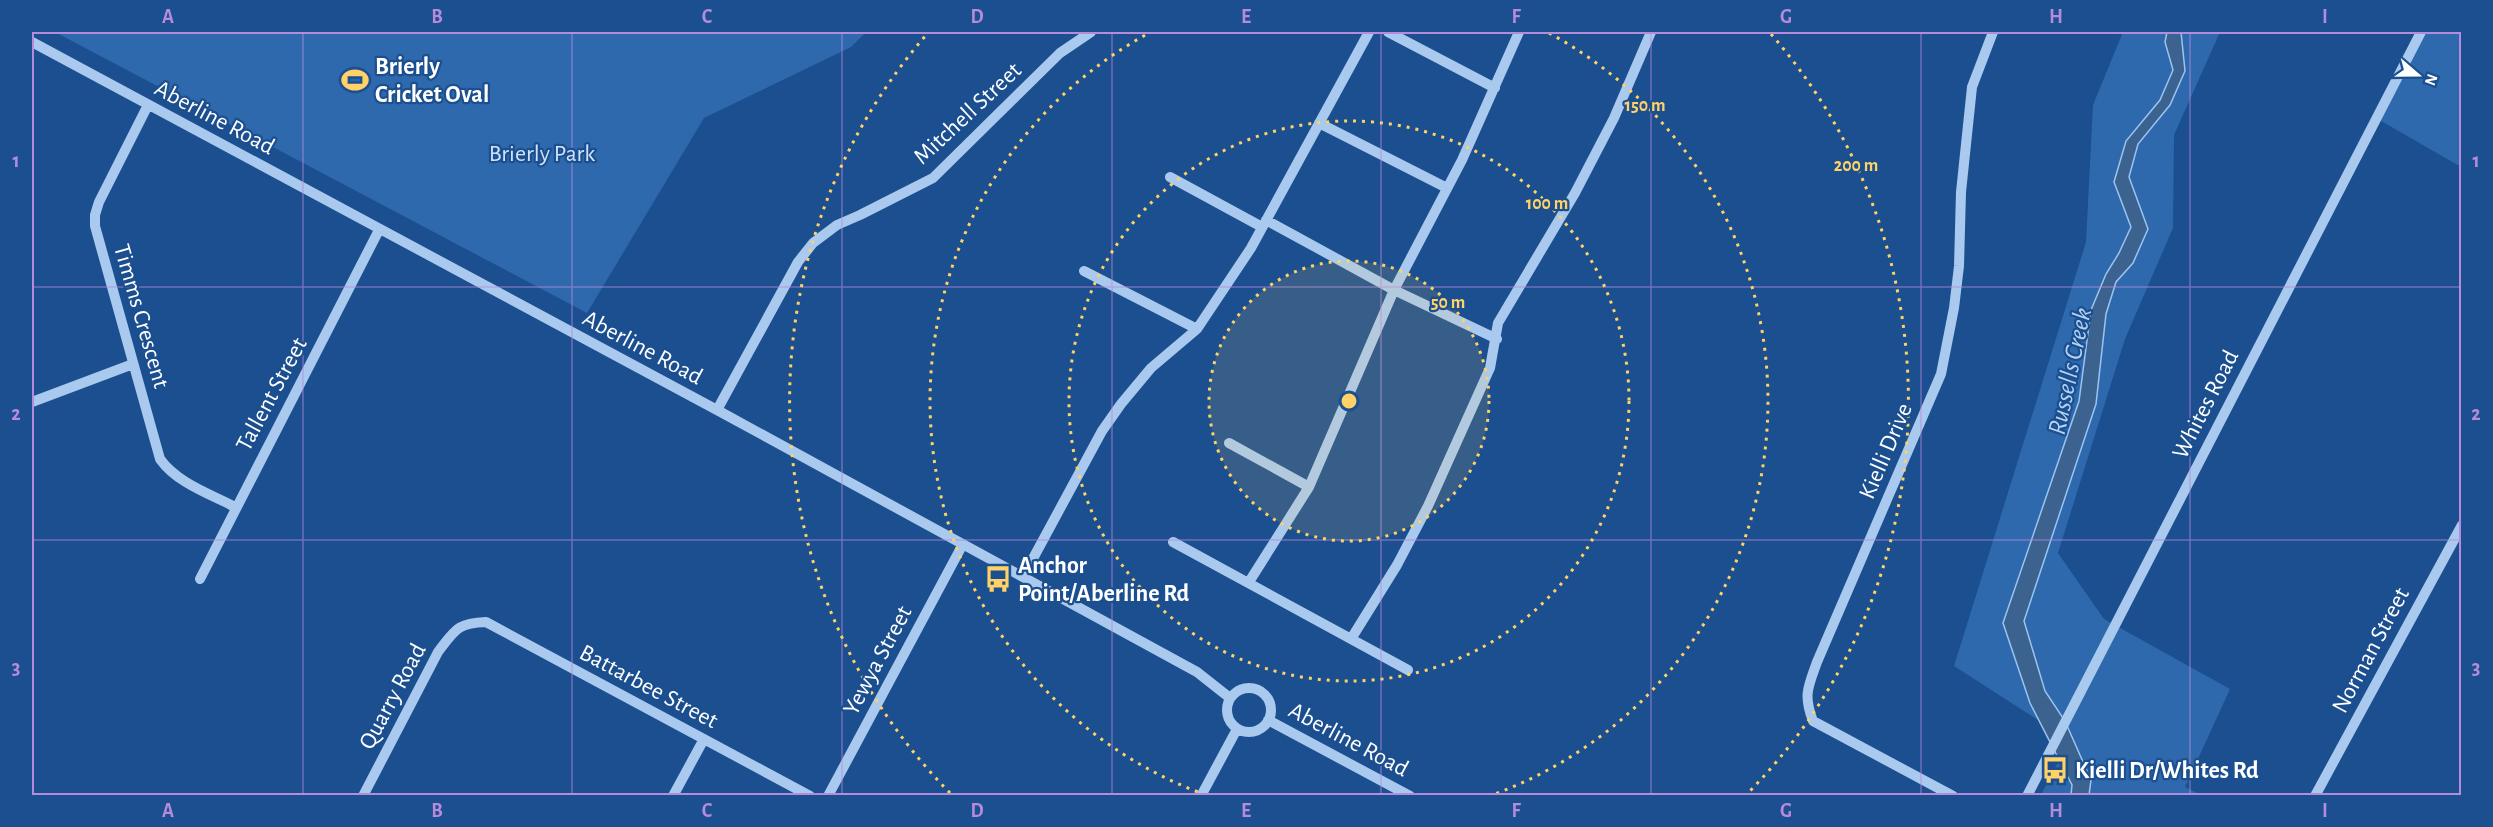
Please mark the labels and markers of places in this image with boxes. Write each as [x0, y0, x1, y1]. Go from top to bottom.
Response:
place label: Brierly Cricket Oval [375, 55, 489, 107]
sports icon: Brierly Cricket Oval [340, 65, 370, 95]
centre of rings [1339, 391, 1359, 411]
place label: Anchor Point/Aberline Rd [1018, 554, 1189, 606]
bus stop icon: Anchor Point/Aberline Rd [983, 564, 1013, 594]
bus stop icon: Kielli Dr/Whites Rd [2040, 755, 2070, 785]
place label: Kielli Dr/Whites Rd [2075, 759, 2259, 783]

